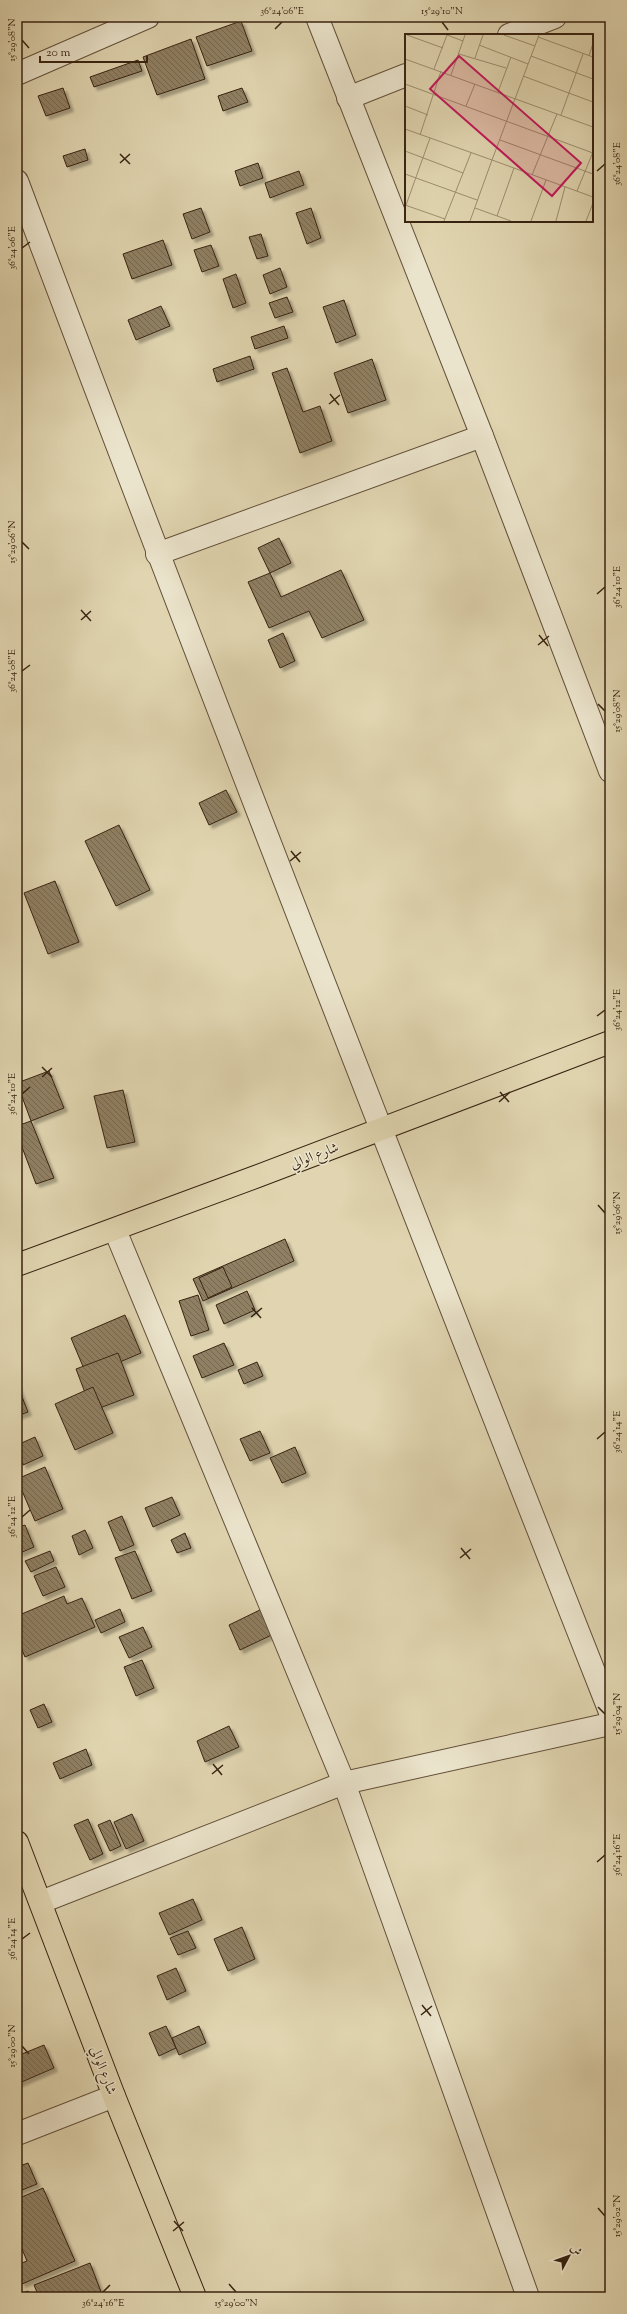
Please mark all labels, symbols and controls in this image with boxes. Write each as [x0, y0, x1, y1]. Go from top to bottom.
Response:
text: 36°24'06"E [260, 4, 304, 19]
text: 15°29'10"N [421, 4, 463, 19]
text: 15°29'08"N [5, 18, 20, 62]
inset map [405, 34, 593, 222]
scale bar [40, 38, 147, 64]
text: 20 m [46, 44, 71, 62]
text: 36°24'08"E [610, 142, 625, 186]
text: 36°24'06"E [5, 226, 20, 270]
text: 15°29'06"N [5, 520, 20, 564]
text: 36°24'10"E [610, 566, 625, 608]
text: 36°24'08"E [5, 649, 20, 693]
text: 15°29'08"N [610, 689, 625, 733]
text: 36°24'12"E [610, 989, 625, 1031]
text: 36°24'10"E [5, 1073, 20, 1115]
street label: شارع الوالي [287, 1138, 342, 1175]
text: 15°29'06"N [610, 1191, 625, 1235]
text: 36°24'14"E [610, 1411, 625, 1453]
text: 36°24'12"E [5, 1496, 20, 1538]
text: 15°29'04"N [610, 1693, 625, 1735]
text: 36°24'16"E [610, 1834, 625, 1876]
text: 36°24'14"E [5, 1918, 20, 1960]
text: 15°29'00"N [5, 2024, 20, 2068]
street label: شارع الوالي [84, 2043, 121, 2098]
text: 15°29'02"N [610, 2195, 625, 2237]
north arrow [549, 2236, 589, 2276]
text: ش [566, 2241, 585, 2260]
text: 36°24'16"E [82, 2296, 124, 2311]
text: 15°29'00"N [214, 2296, 258, 2311]

